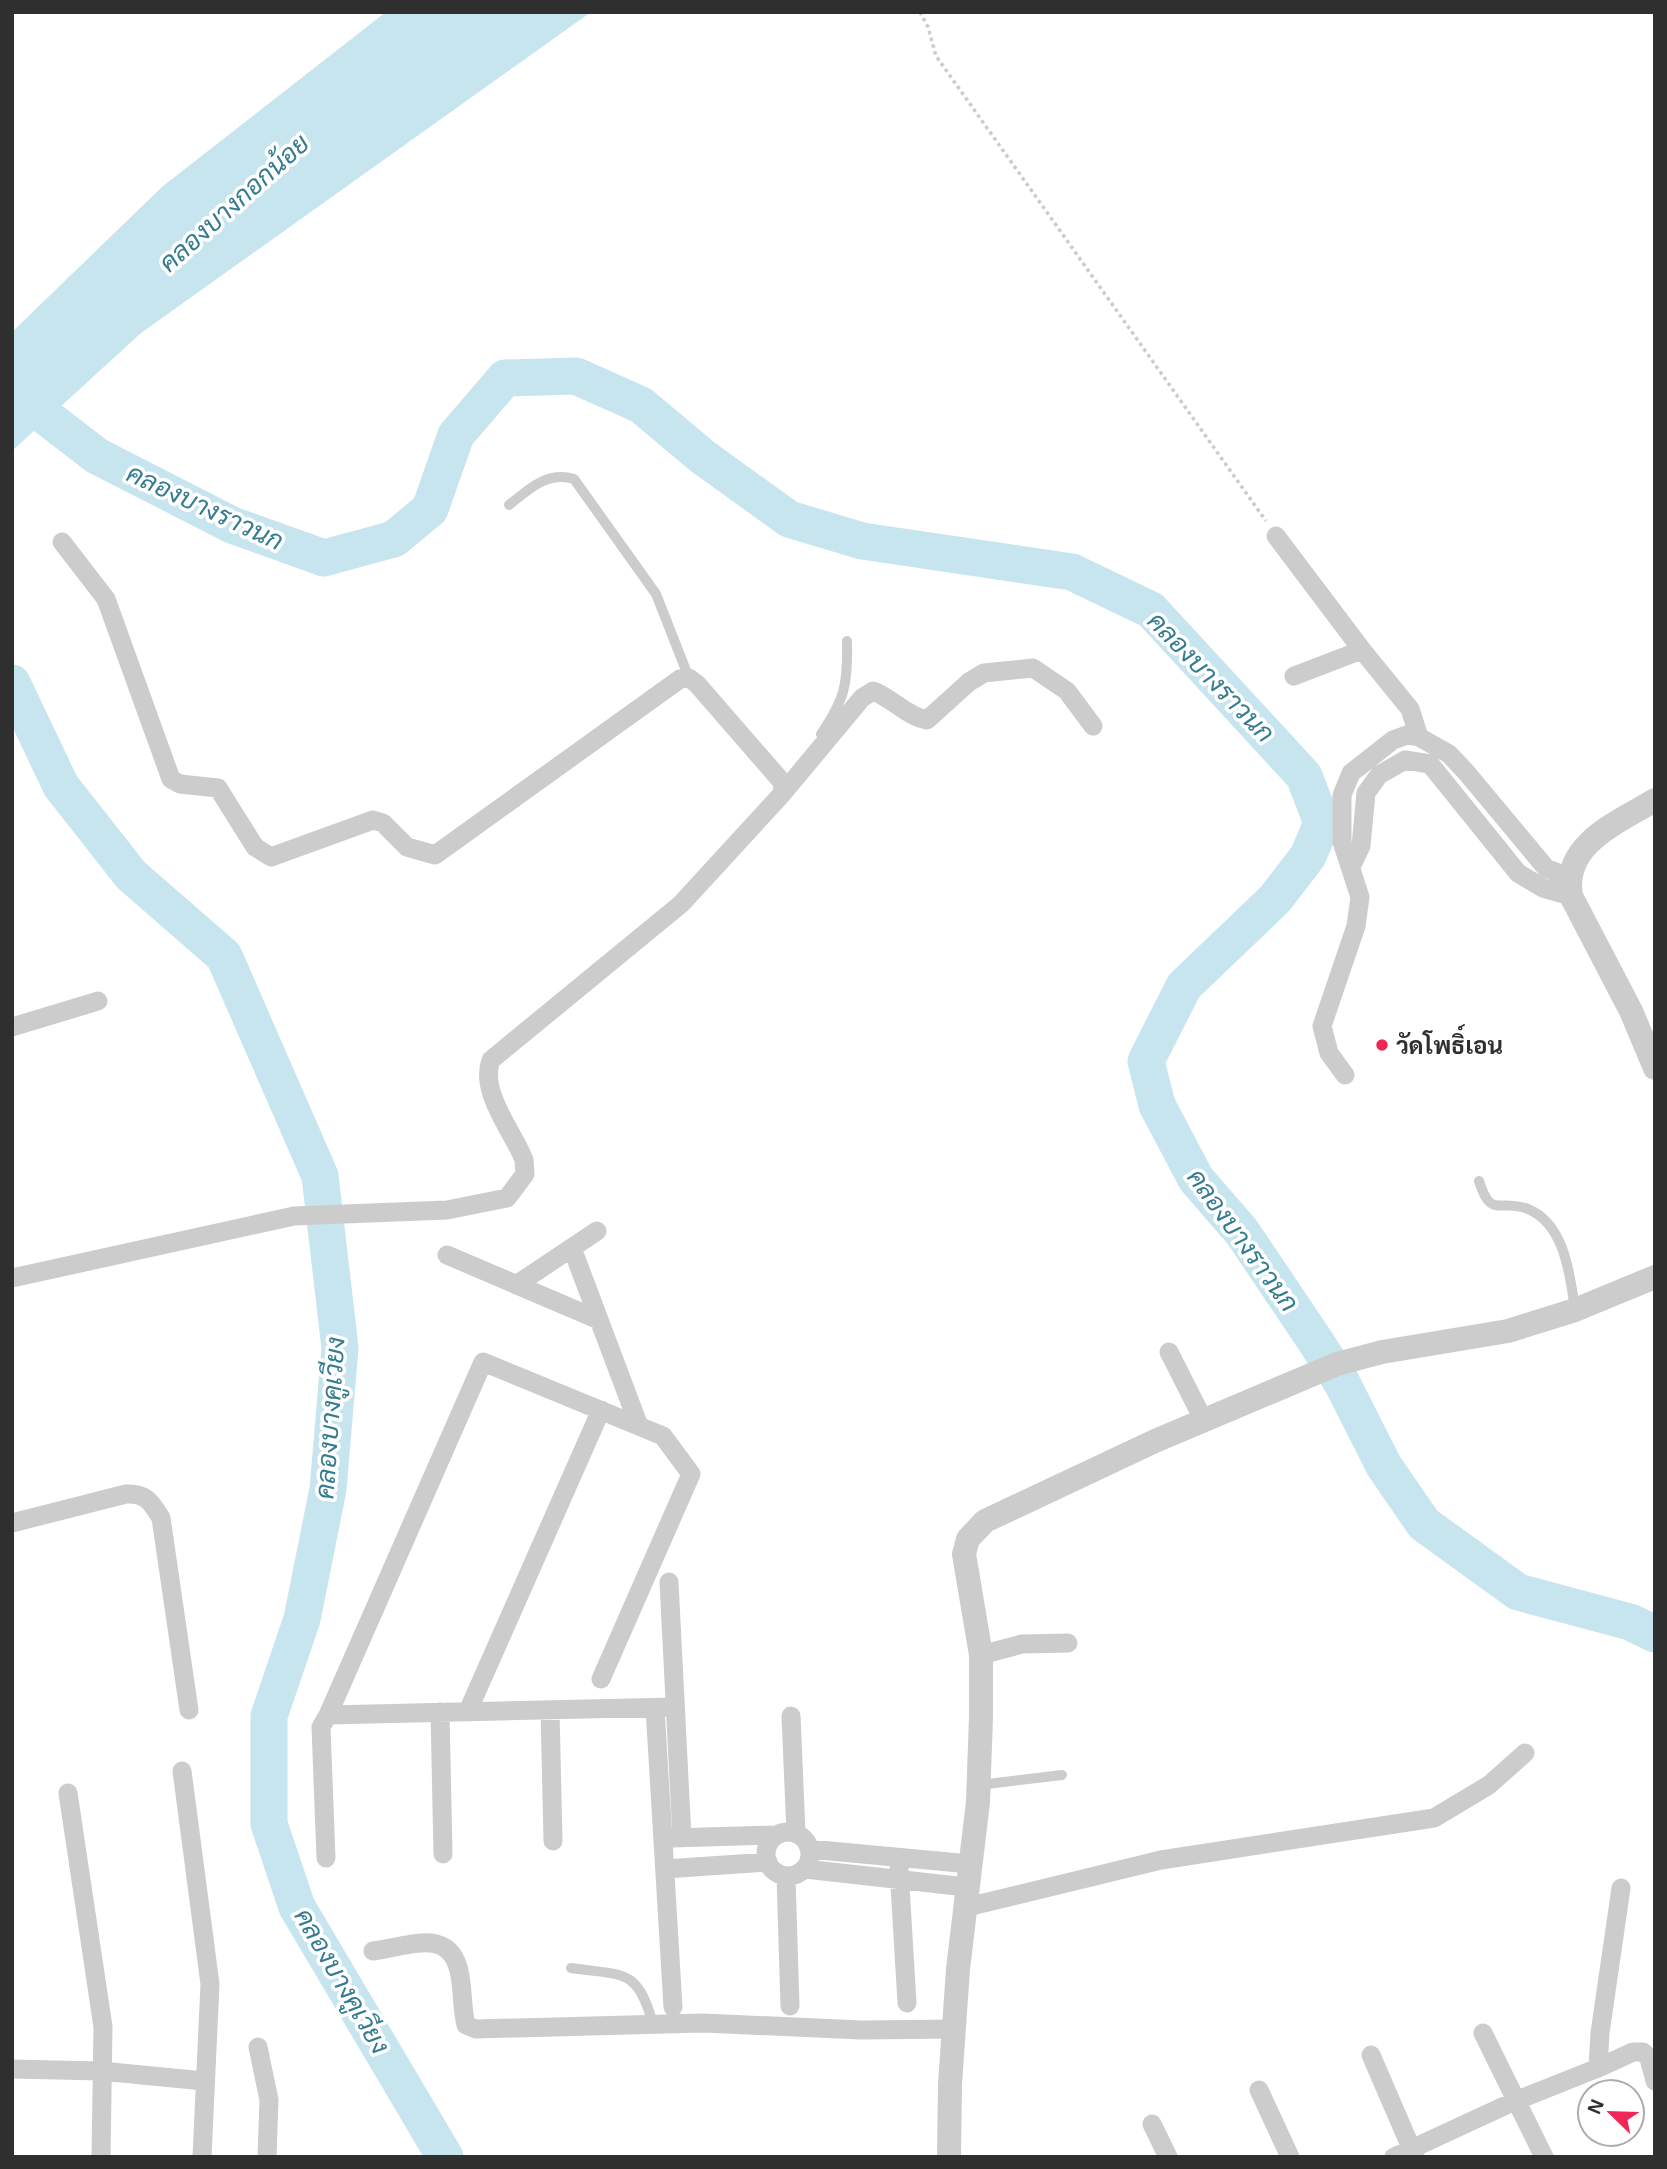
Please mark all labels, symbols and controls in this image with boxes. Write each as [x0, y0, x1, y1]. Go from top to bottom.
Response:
water label: คลองบางกอกน้อย [152, 127, 315, 278]
water label: คลองบางราวนก [122, 458, 288, 556]
water label: คลองบางราวนก [1141, 606, 1281, 748]
place label: วัดโพธิ์เอน [1396, 1024, 1503, 1059]
marker: วัดโพธิ์เอน [1374, 1037, 1390, 1053]
water label: คลองบางราวนก [1181, 1163, 1305, 1317]
water label: คลองบางคูเวียง [308, 1336, 354, 1500]
water label: คลองบางคูเวียง [286, 1903, 397, 2060]
north arrow [1576, 2078, 1646, 2148]
text: N [1583, 2096, 1608, 2117]

